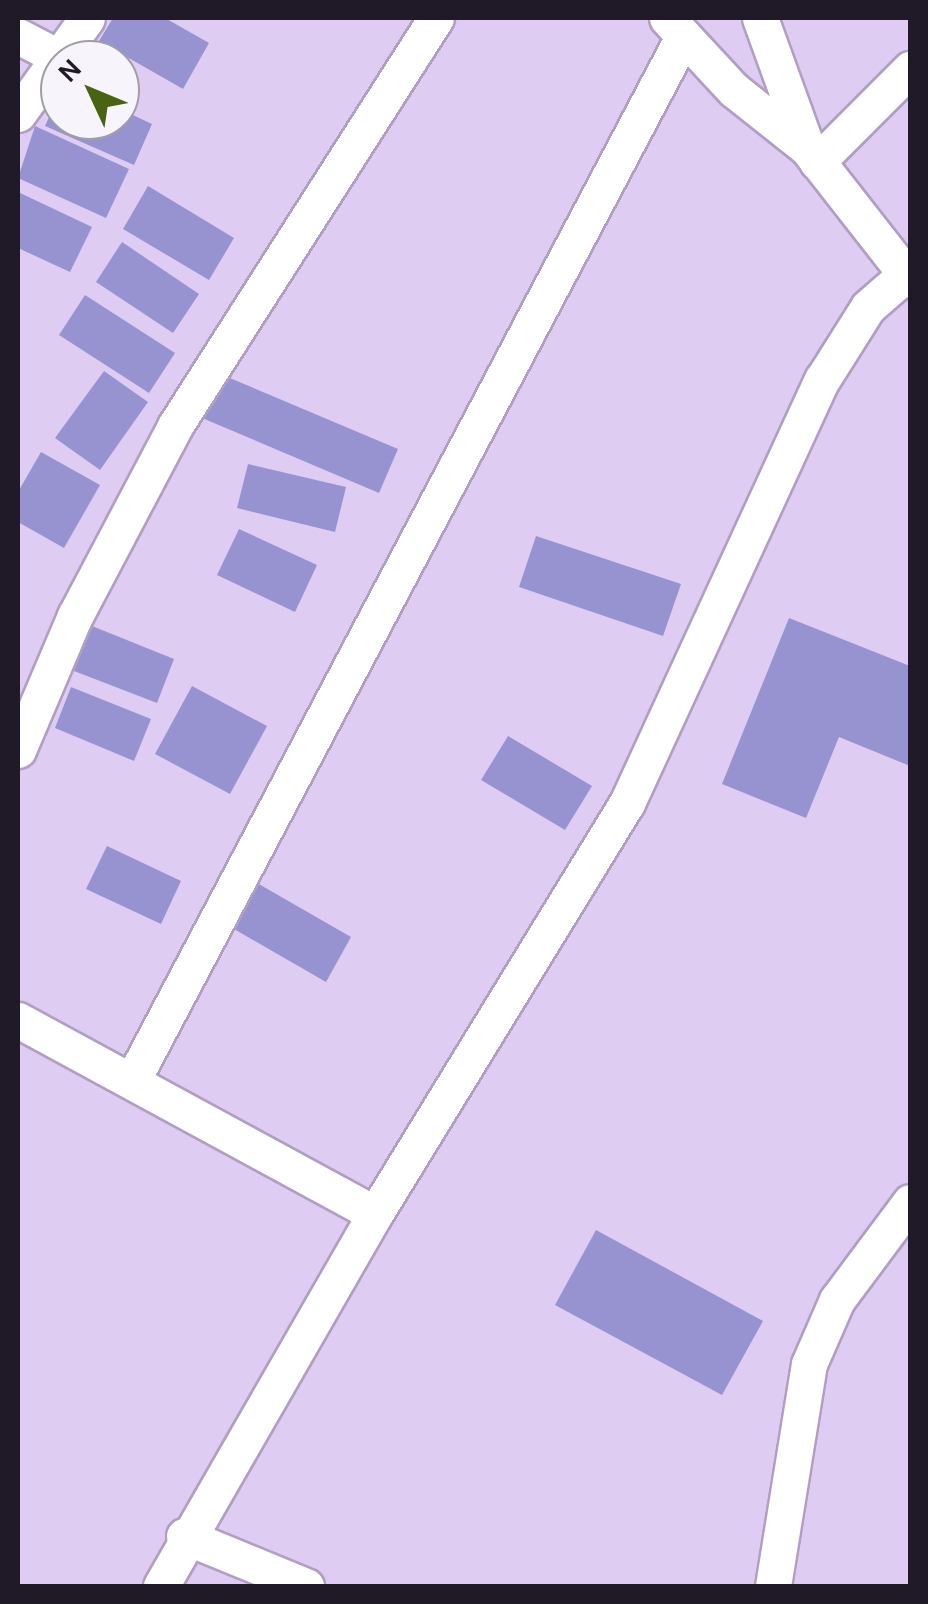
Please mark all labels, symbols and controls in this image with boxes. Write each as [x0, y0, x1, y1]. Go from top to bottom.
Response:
north arrow [40, 40, 140, 140]
text: N [51, 52, 88, 89]

